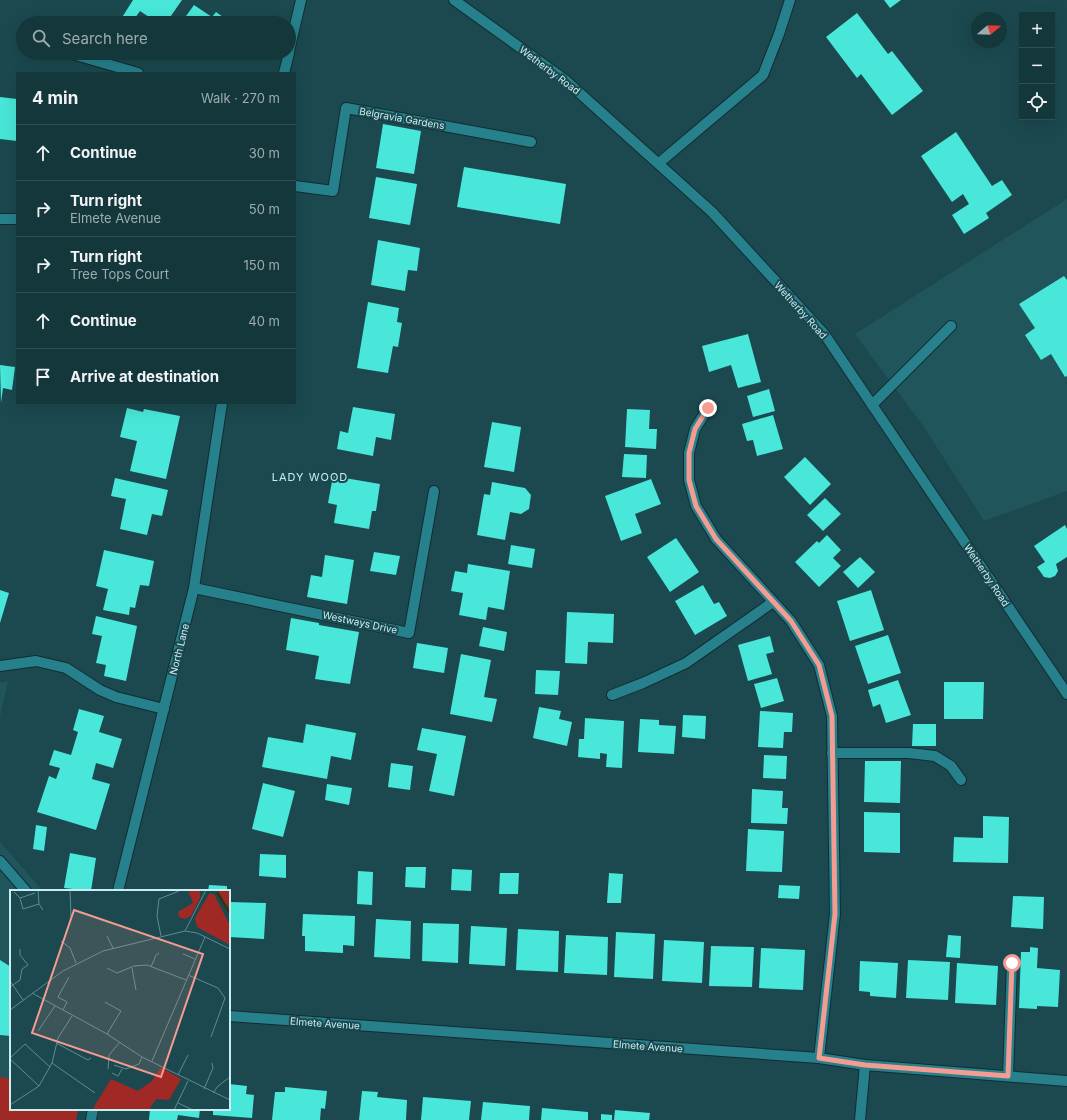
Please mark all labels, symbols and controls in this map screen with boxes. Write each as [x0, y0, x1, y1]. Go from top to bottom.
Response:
north arrow [971, 12, 1007, 48]
map controls [1019, 12, 1055, 120]
button: + [1019, 12, 1055, 48]
search box [16, 16, 296, 60]
icon: search [30, 27, 52, 49]
text: Search here [62, 29, 148, 48]
street label: Wetherby Road [517, 43, 583, 97]
button: − [1019, 48, 1055, 84]
button: locate [1019, 84, 1055, 120]
text: 4 min [32, 88, 78, 108]
text: Walk · 270 m [201, 90, 280, 106]
street label: Belgravia Gardens [358, 105, 446, 131]
icon: ahead [32, 142, 54, 164]
text: Continue [70, 143, 137, 162]
text: 30 m [249, 145, 280, 161]
text: Turn right [70, 191, 142, 210]
icon: right [32, 198, 54, 220]
text: 50 m [249, 201, 280, 217]
text: Elmete Avenue [70, 210, 161, 226]
text: Turn right [70, 247, 142, 266]
icon: right [32, 254, 54, 276]
text: 150 m [244, 257, 280, 273]
text: Tree Tops Court [70, 266, 169, 282]
street label: Wetherby Road [772, 279, 830, 341]
icon: ahead [32, 310, 54, 332]
text: Continue [70, 311, 137, 330]
text: 40 m [248, 313, 280, 329]
icon: arrive [32, 366, 54, 388]
text: Arrive at destination [70, 367, 219, 386]
route end [699, 399, 717, 417]
district label: LADY WOOD [272, 470, 348, 484]
street label: Wetherby Road [962, 542, 1012, 608]
street label: Westways Drive [322, 608, 399, 636]
street label: North Lane [167, 622, 191, 676]
inset map [10, 890, 230, 1110]
route start [1003, 954, 1021, 972]
street label: Elmete Avenue [290, 1015, 360, 1031]
street label: Elmete Avenue [613, 1038, 683, 1054]

